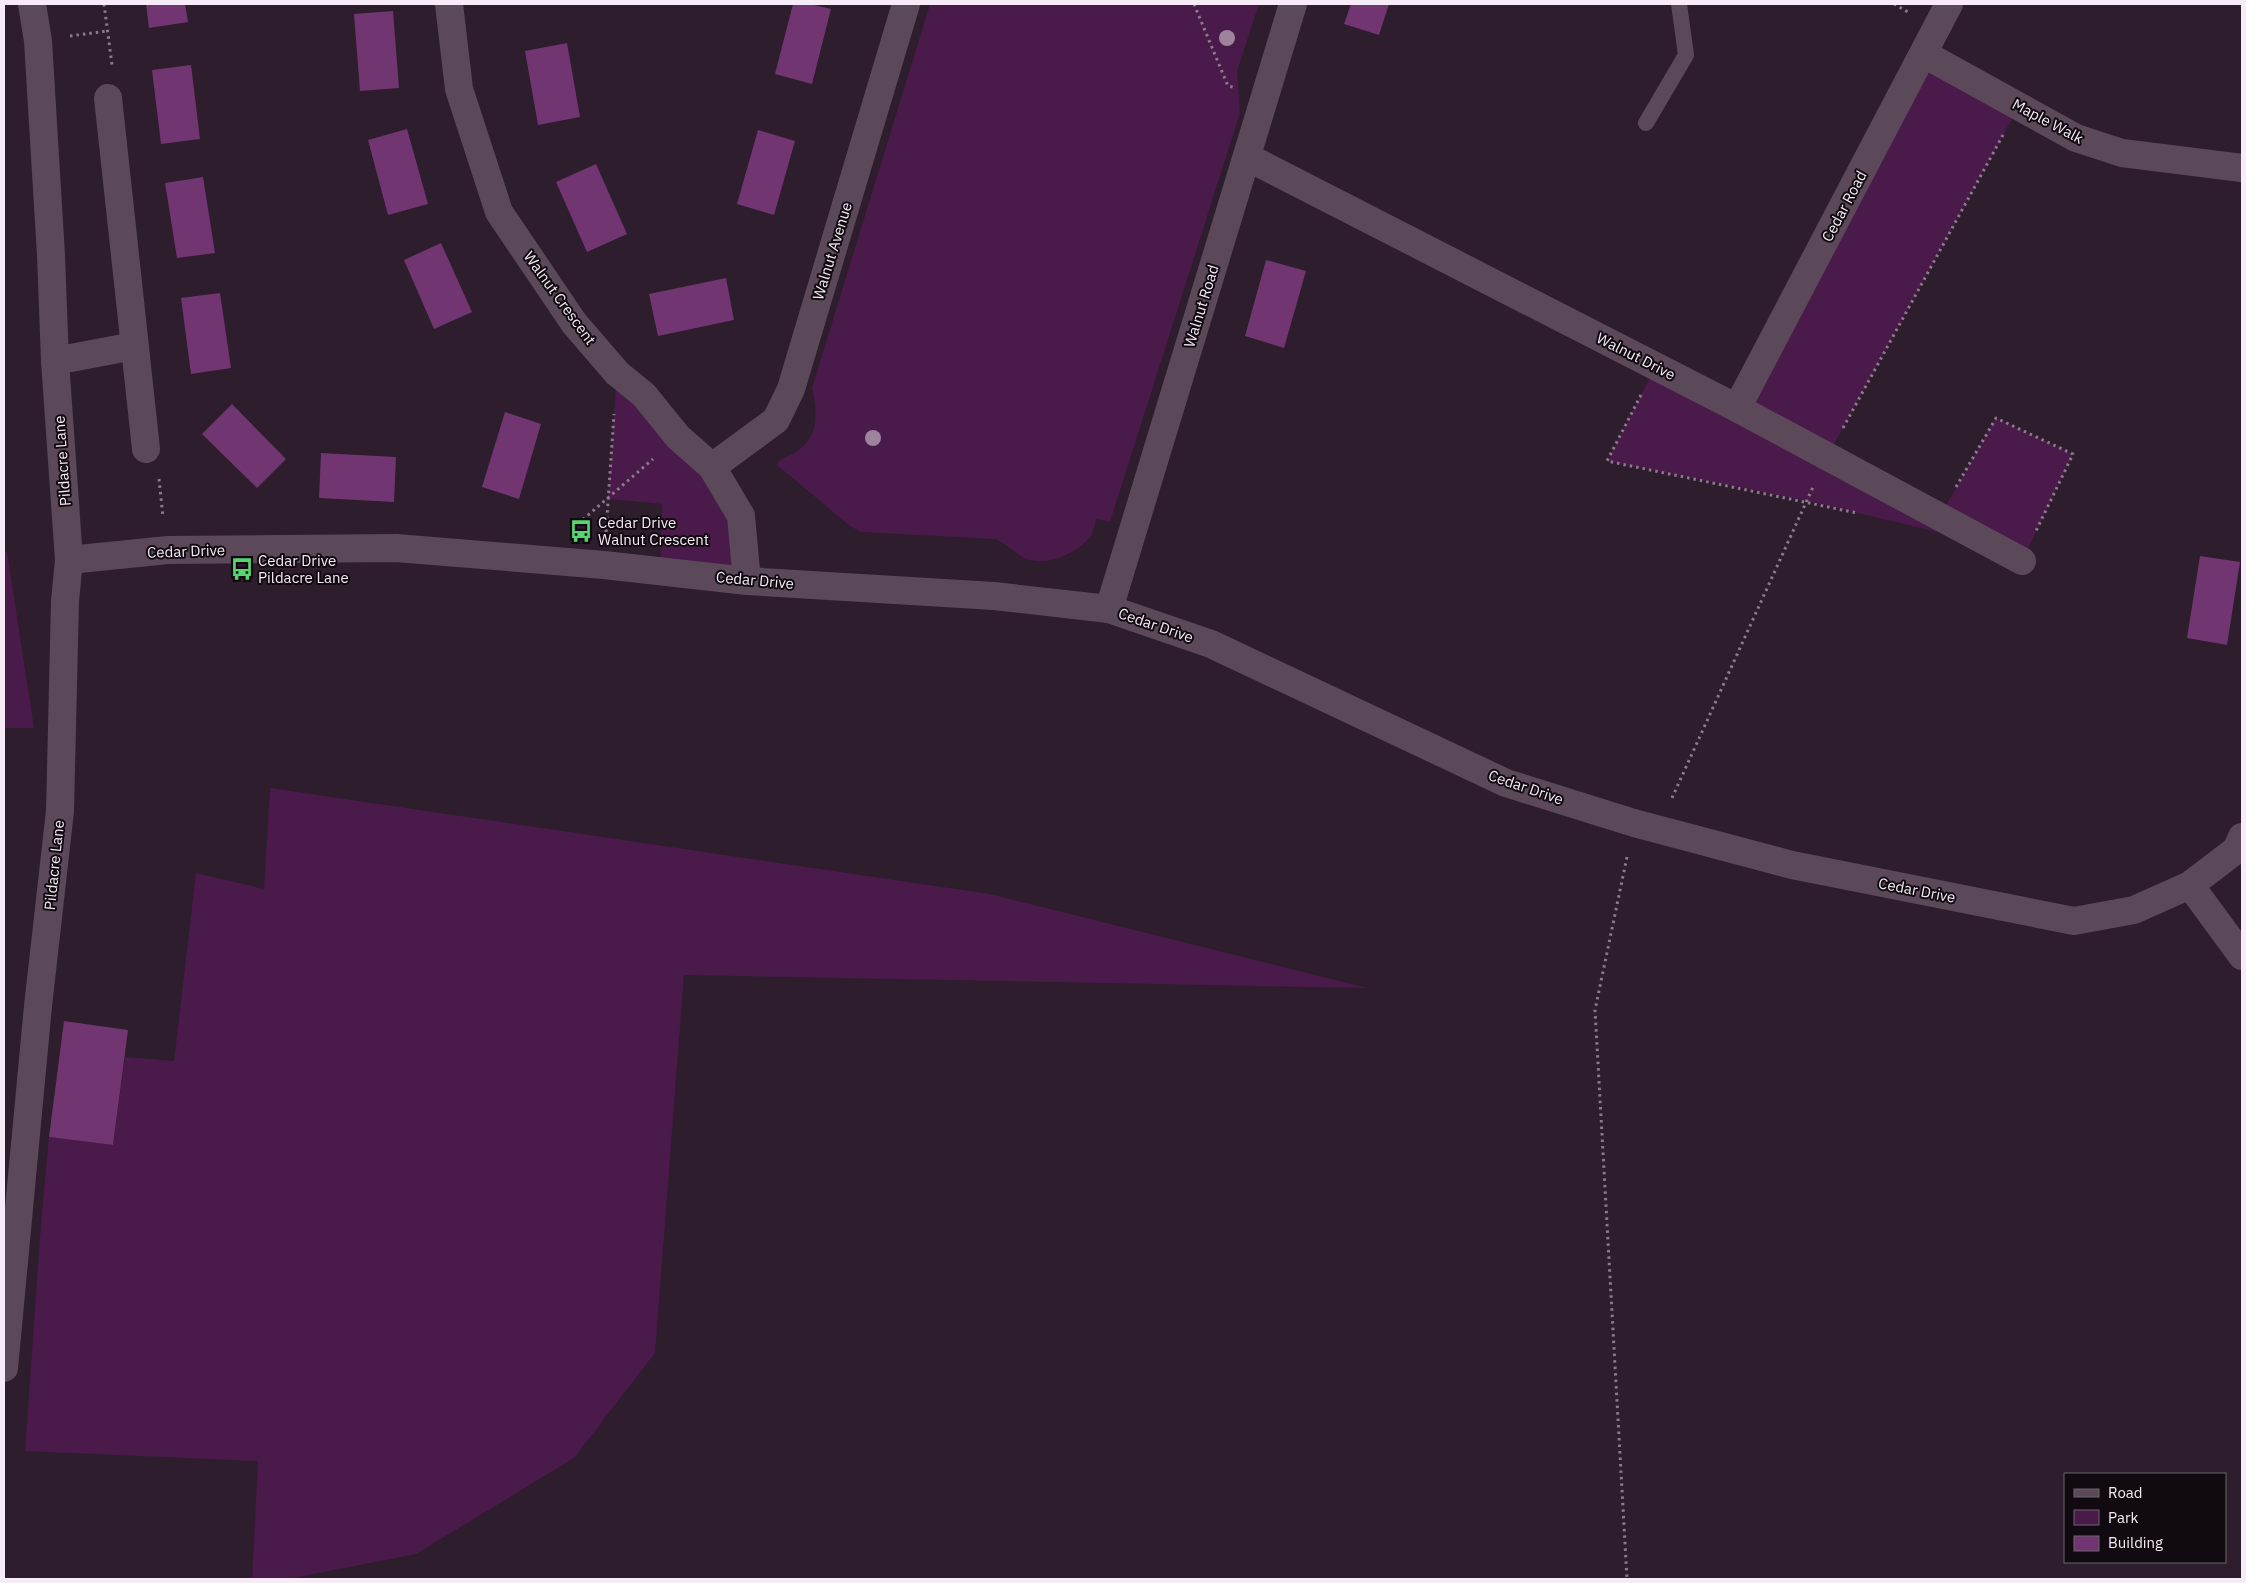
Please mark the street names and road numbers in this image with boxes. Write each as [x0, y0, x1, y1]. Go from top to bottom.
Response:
street label: Maple Walk [2009, 94, 2087, 148]
street label: Cedar Road [1817, 167, 1871, 245]
street label: Walnut Avenue [808, 200, 856, 302]
street label: Walnut Crescent [520, 248, 600, 348]
street label: Walnut Road [1179, 262, 1223, 350]
street label: Walnut Drive [1593, 328, 1679, 384]
street label: Pildacre Lane [49, 415, 75, 507]
street label: Cedar Drive [147, 540, 225, 562]
street label: Cedar Drive [715, 567, 795, 593]
street label: Cedar Drive [1116, 603, 1196, 647]
street label: Cedar Drive [1486, 765, 1566, 809]
street label: Pildacre Lane [40, 819, 68, 911]
street label: Cedar Drive [1877, 873, 1957, 907]

